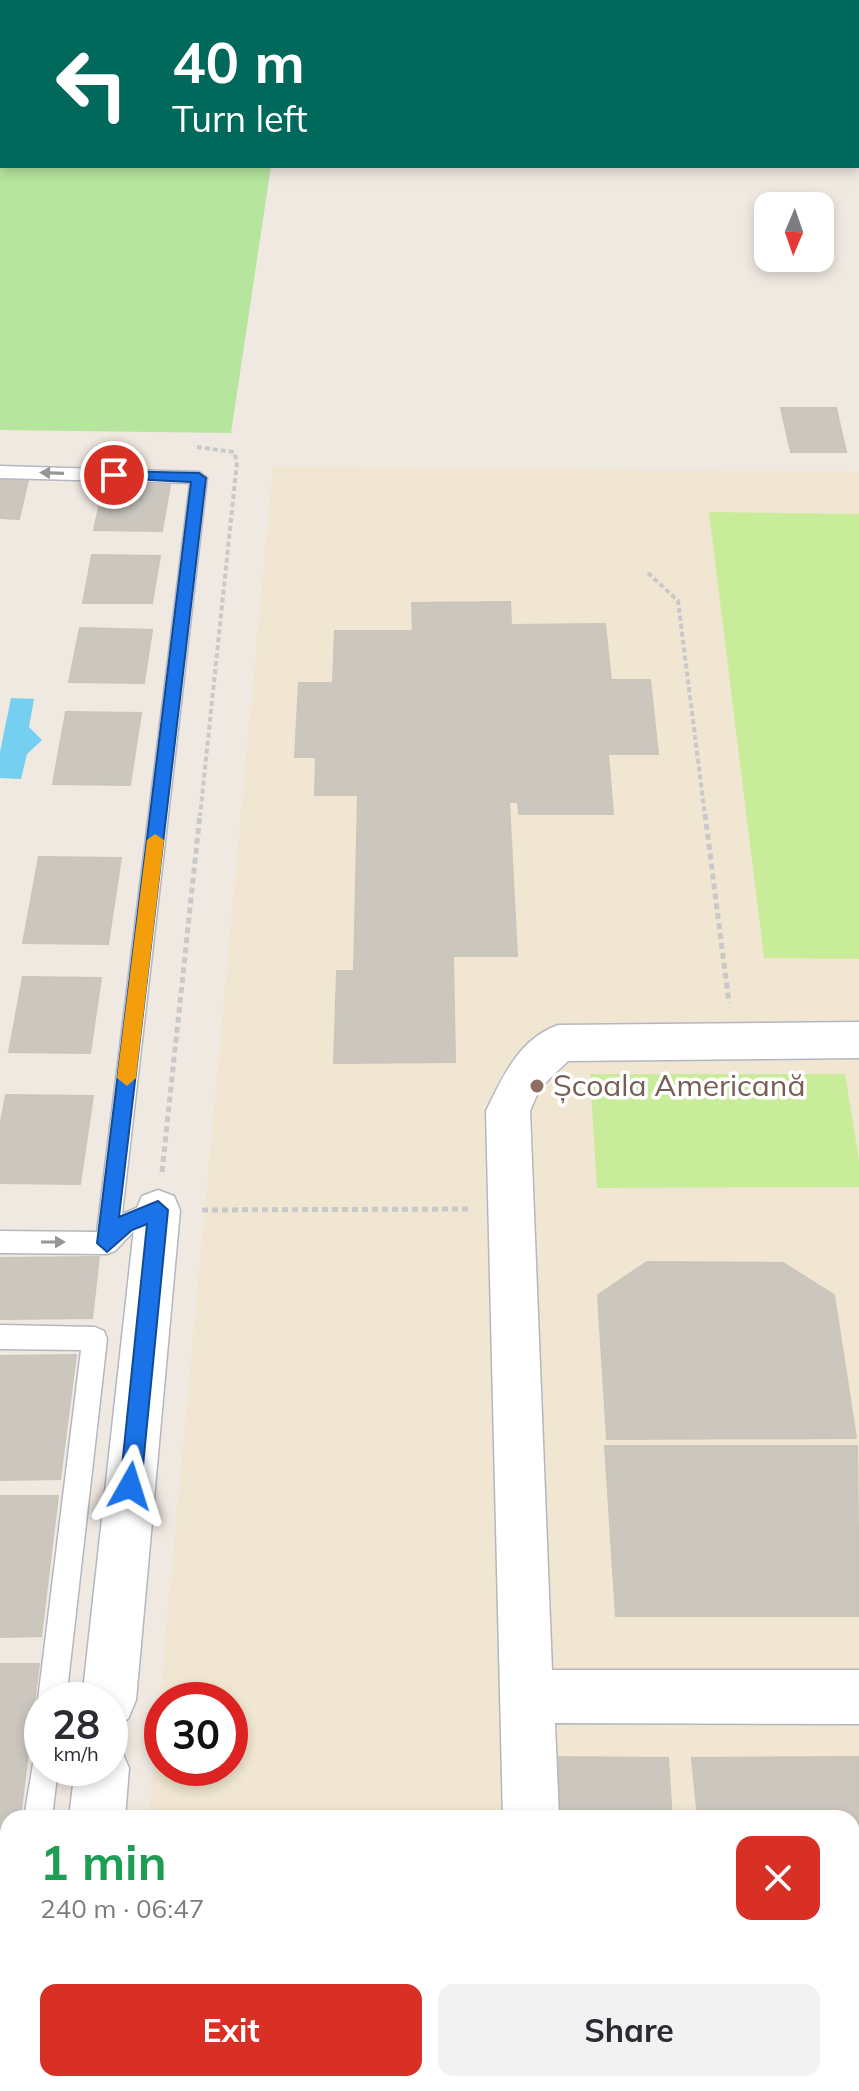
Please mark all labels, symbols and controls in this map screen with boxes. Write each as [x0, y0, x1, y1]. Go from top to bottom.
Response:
text: 40 m [172, 27, 305, 97]
icon: left [40, 32, 144, 136]
text: Turn left [172, 96, 308, 141]
north arrow [754, 192, 834, 272]
map controls [754, 192, 834, 272]
pin [80, 441, 148, 509]
icon: arrive [92, 453, 136, 497]
one-way arrow [39, 467, 64, 480]
place label: Școala Americană [553, 1066, 805, 1104]
marker: Școala Americană [528, 1077, 546, 1095]
one-way arrow [41, 1236, 66, 1248]
position arrow [88, 1444, 172, 1528]
speed limit sign: 30 [144, 1682, 248, 1786]
text: 28 [52, 1699, 100, 1749]
text: km/h [53, 1741, 99, 1766]
text: 1 min [40, 1832, 167, 1892]
button: close [736, 1836, 820, 1920]
text: 240 m · 06:47 [40, 1892, 204, 1925]
button: Exit [40, 1984, 422, 2076]
button: Share [438, 1984, 820, 2076]

